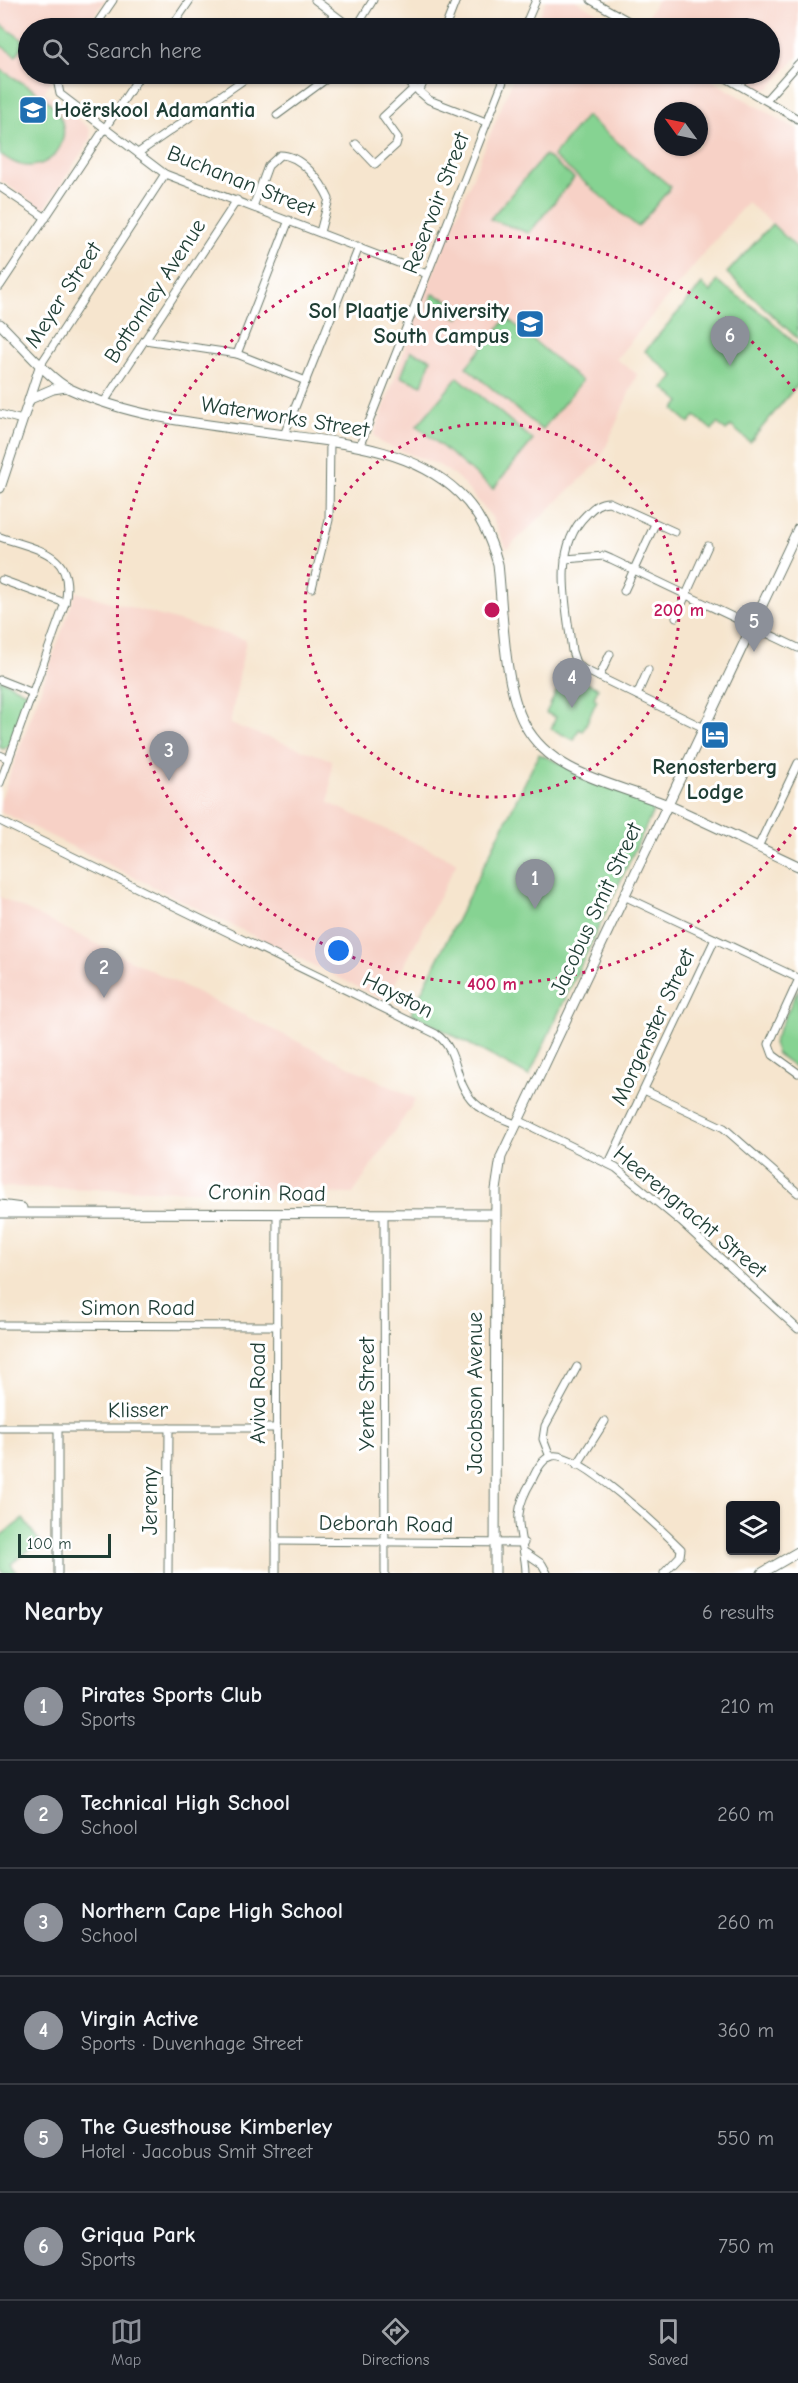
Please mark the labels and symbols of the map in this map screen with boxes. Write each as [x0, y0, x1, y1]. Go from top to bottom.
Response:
school or university icon: Hoërskool Adamantia [17, 94, 49, 126]
place label: Hoërskool Adamantia [54, 97, 255, 123]
north arrow [654, 102, 708, 156]
street label: Reservoir Street [397, 128, 475, 277]
street label: Buchanan Street [163, 140, 319, 223]
street label: Bottomley Avenue [99, 214, 211, 368]
street label: Meyer Street [19, 237, 107, 353]
place label: Sol Plaatje University South Campus [309, 298, 510, 349]
school or university icon: Sol Plaatje University South Campus [514, 308, 546, 340]
pin: 6 [710, 316, 750, 366]
street label: Waterworks Street [199, 391, 372, 443]
centre of rings [482, 600, 502, 620]
text: 200 m [654, 600, 704, 621]
pin: 5 [734, 602, 774, 652]
pin: 4 [552, 658, 592, 708]
hotel icon: Renosterberg Lodge [699, 719, 731, 751]
pin: 3 [150, 732, 188, 781]
place label: Renosterberg Lodge [652, 754, 778, 805]
street label: Jacobus Smit Street [545, 818, 648, 999]
pin: 1 [516, 860, 554, 909]
your location [324, 936, 353, 965]
street label: Morgenster Street [605, 944, 701, 1110]
pin: 2 [84, 948, 124, 998]
street label: Hayston [358, 966, 438, 1024]
text: 400 m [467, 974, 517, 995]
street label: Heerengracht Street [608, 1140, 772, 1284]
street label: Cronin Road [208, 1179, 326, 1207]
street label: Simon Road [81, 1295, 195, 1321]
street label: Jacobson Avenue [462, 1312, 488, 1474]
street label: Yente Street [354, 1336, 380, 1451]
street label: Aviva Road [245, 1342, 271, 1444]
street label: Klisser [108, 1396, 169, 1424]
street label: Jeremy [137, 1467, 163, 1535]
street label: Deborah Road [318, 1510, 454, 1538]
scale bar [18, 1531, 111, 1558]

